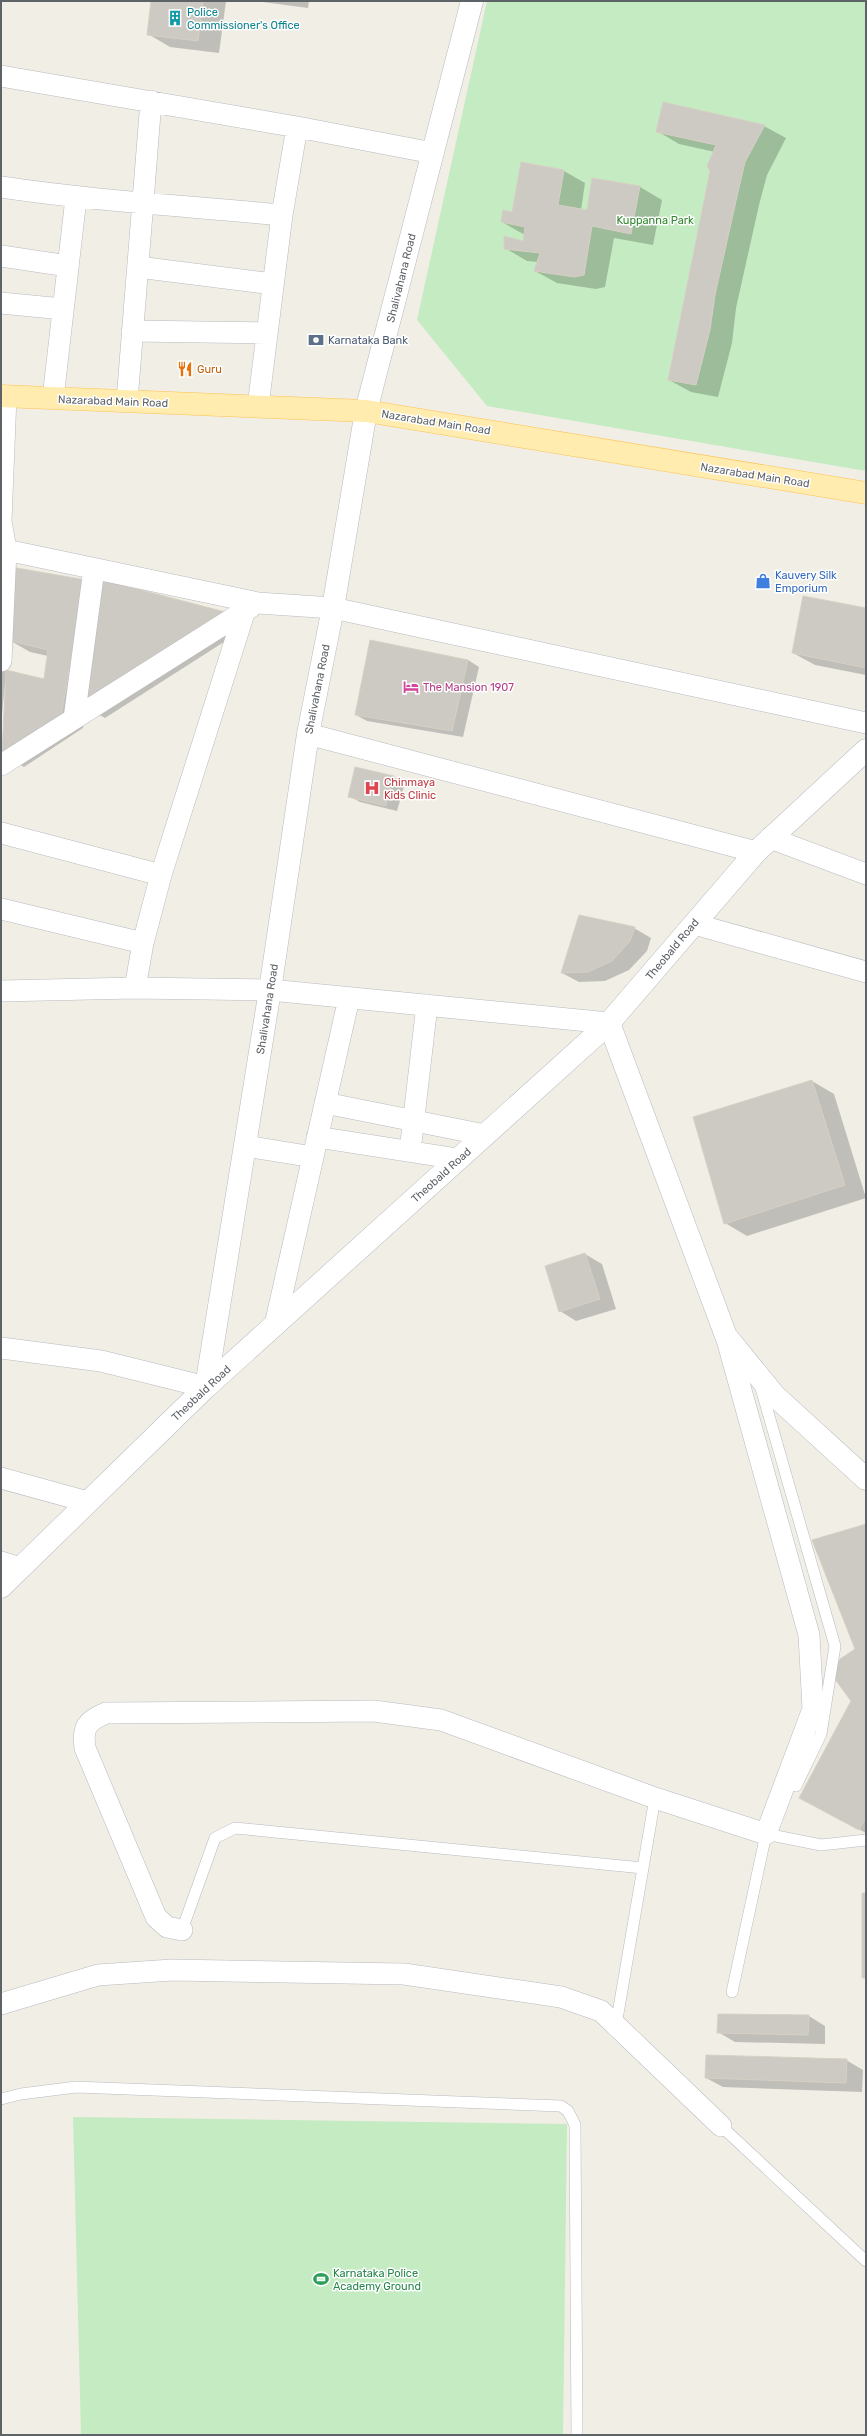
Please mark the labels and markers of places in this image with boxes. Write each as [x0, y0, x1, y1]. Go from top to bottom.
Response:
place label: Police Commissioner's Office [187, 6, 300, 32]
building icon: Police Commissioner's Office [166, 9, 184, 27]
bank icon: Karnataka Bank [307, 331, 325, 349]
place label: Karnataka Bank [328, 334, 408, 347]
restaurant icon: Guru [176, 360, 194, 378]
place label: Guru [197, 363, 222, 376]
place label: Kauvery Silk Emporium [775, 569, 837, 595]
shop icon: Kauvery Silk Emporium [754, 572, 772, 590]
hotel icon: The Mansion 1907 [402, 678, 420, 696]
place label: The Mansion 1907 [423, 681, 514, 694]
place label: Chinmaya Kids Clinic [384, 776, 436, 802]
hospital icon: Chinmaya Kids Clinic [363, 779, 381, 797]
place label: Karnataka Police Academy Ground [333, 2267, 421, 2293]
sports icon: Karnataka Police Academy Ground [312, 2270, 330, 2288]

